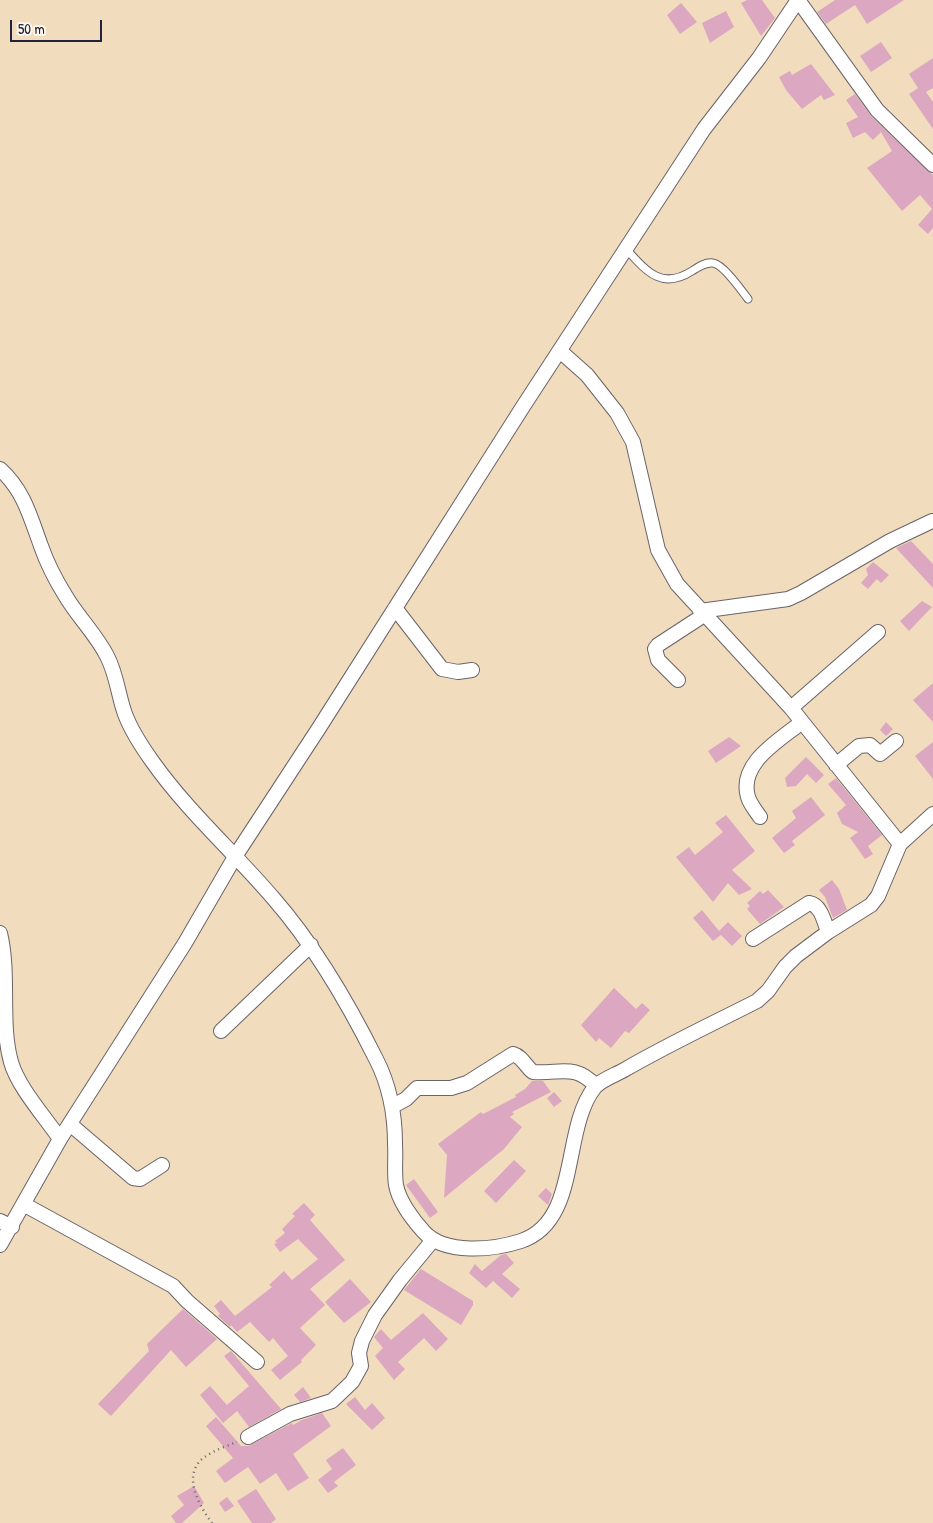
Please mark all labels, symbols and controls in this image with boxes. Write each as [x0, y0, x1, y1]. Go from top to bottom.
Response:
scale bar [12, 10, 105, 42]
text: 50 m [18, 18, 45, 39]

